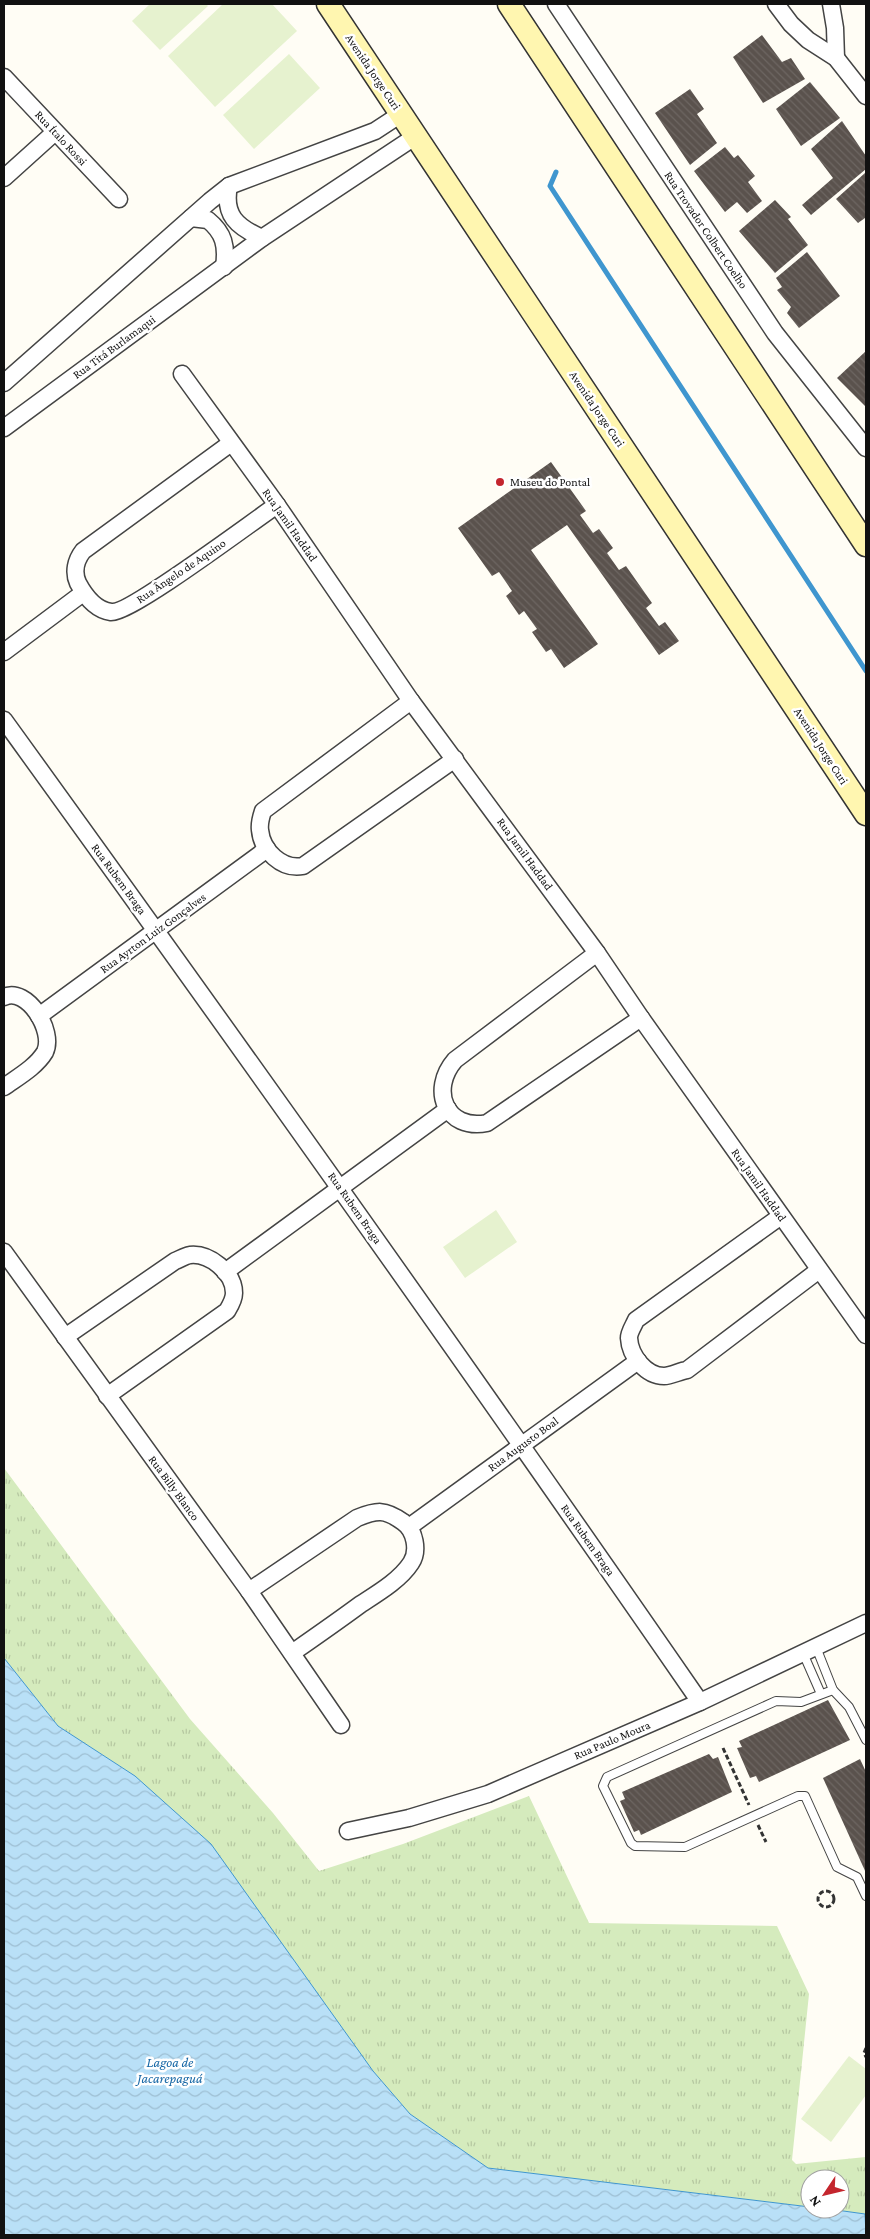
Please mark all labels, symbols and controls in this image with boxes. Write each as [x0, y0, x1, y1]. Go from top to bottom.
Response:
street label: Avenida Jorge Curi [342, 31, 404, 113]
street label: Rua Ítalo Rossi [32, 108, 90, 168]
street label: Rua Trovador Colbert Coelho [661, 169, 751, 291]
street label: Rua Titá Burlamaqui [70, 312, 158, 382]
street label: Avenida Jorge Curi [566, 368, 628, 450]
place label: Museu do Pontal [510, 475, 590, 489]
marker: Museu do Pontal [494, 476, 506, 488]
street label: Rua Jamil Haddad [260, 486, 321, 565]
street label: Rua Ângelo de Aquino [134, 536, 228, 606]
street label: Avenida Jorge Curi [791, 705, 851, 787]
street label: Rua Jamil Haddad [494, 815, 556, 893]
street label: Rua Rubem Braga [89, 841, 150, 918]
street label: Rua Ayrton Luiz Gonçalves [97, 890, 209, 976]
street label: Rua Jamil Haddad [729, 1146, 790, 1225]
street label: Rua Rubem Braga [325, 1169, 385, 1247]
street label: Rua Augusto Boal [485, 1414, 561, 1474]
street label: Rua Billy Blanco [146, 1453, 202, 1523]
street label: Rua Rubem Braga [558, 1501, 618, 1579]
street label: Rua Paulo Moura [572, 1717, 653, 1762]
water label: Lagoa de Jacarepaguá [134, 2054, 203, 2086]
north arrow [800, 2169, 850, 2219]
text: N [805, 2193, 824, 2210]

